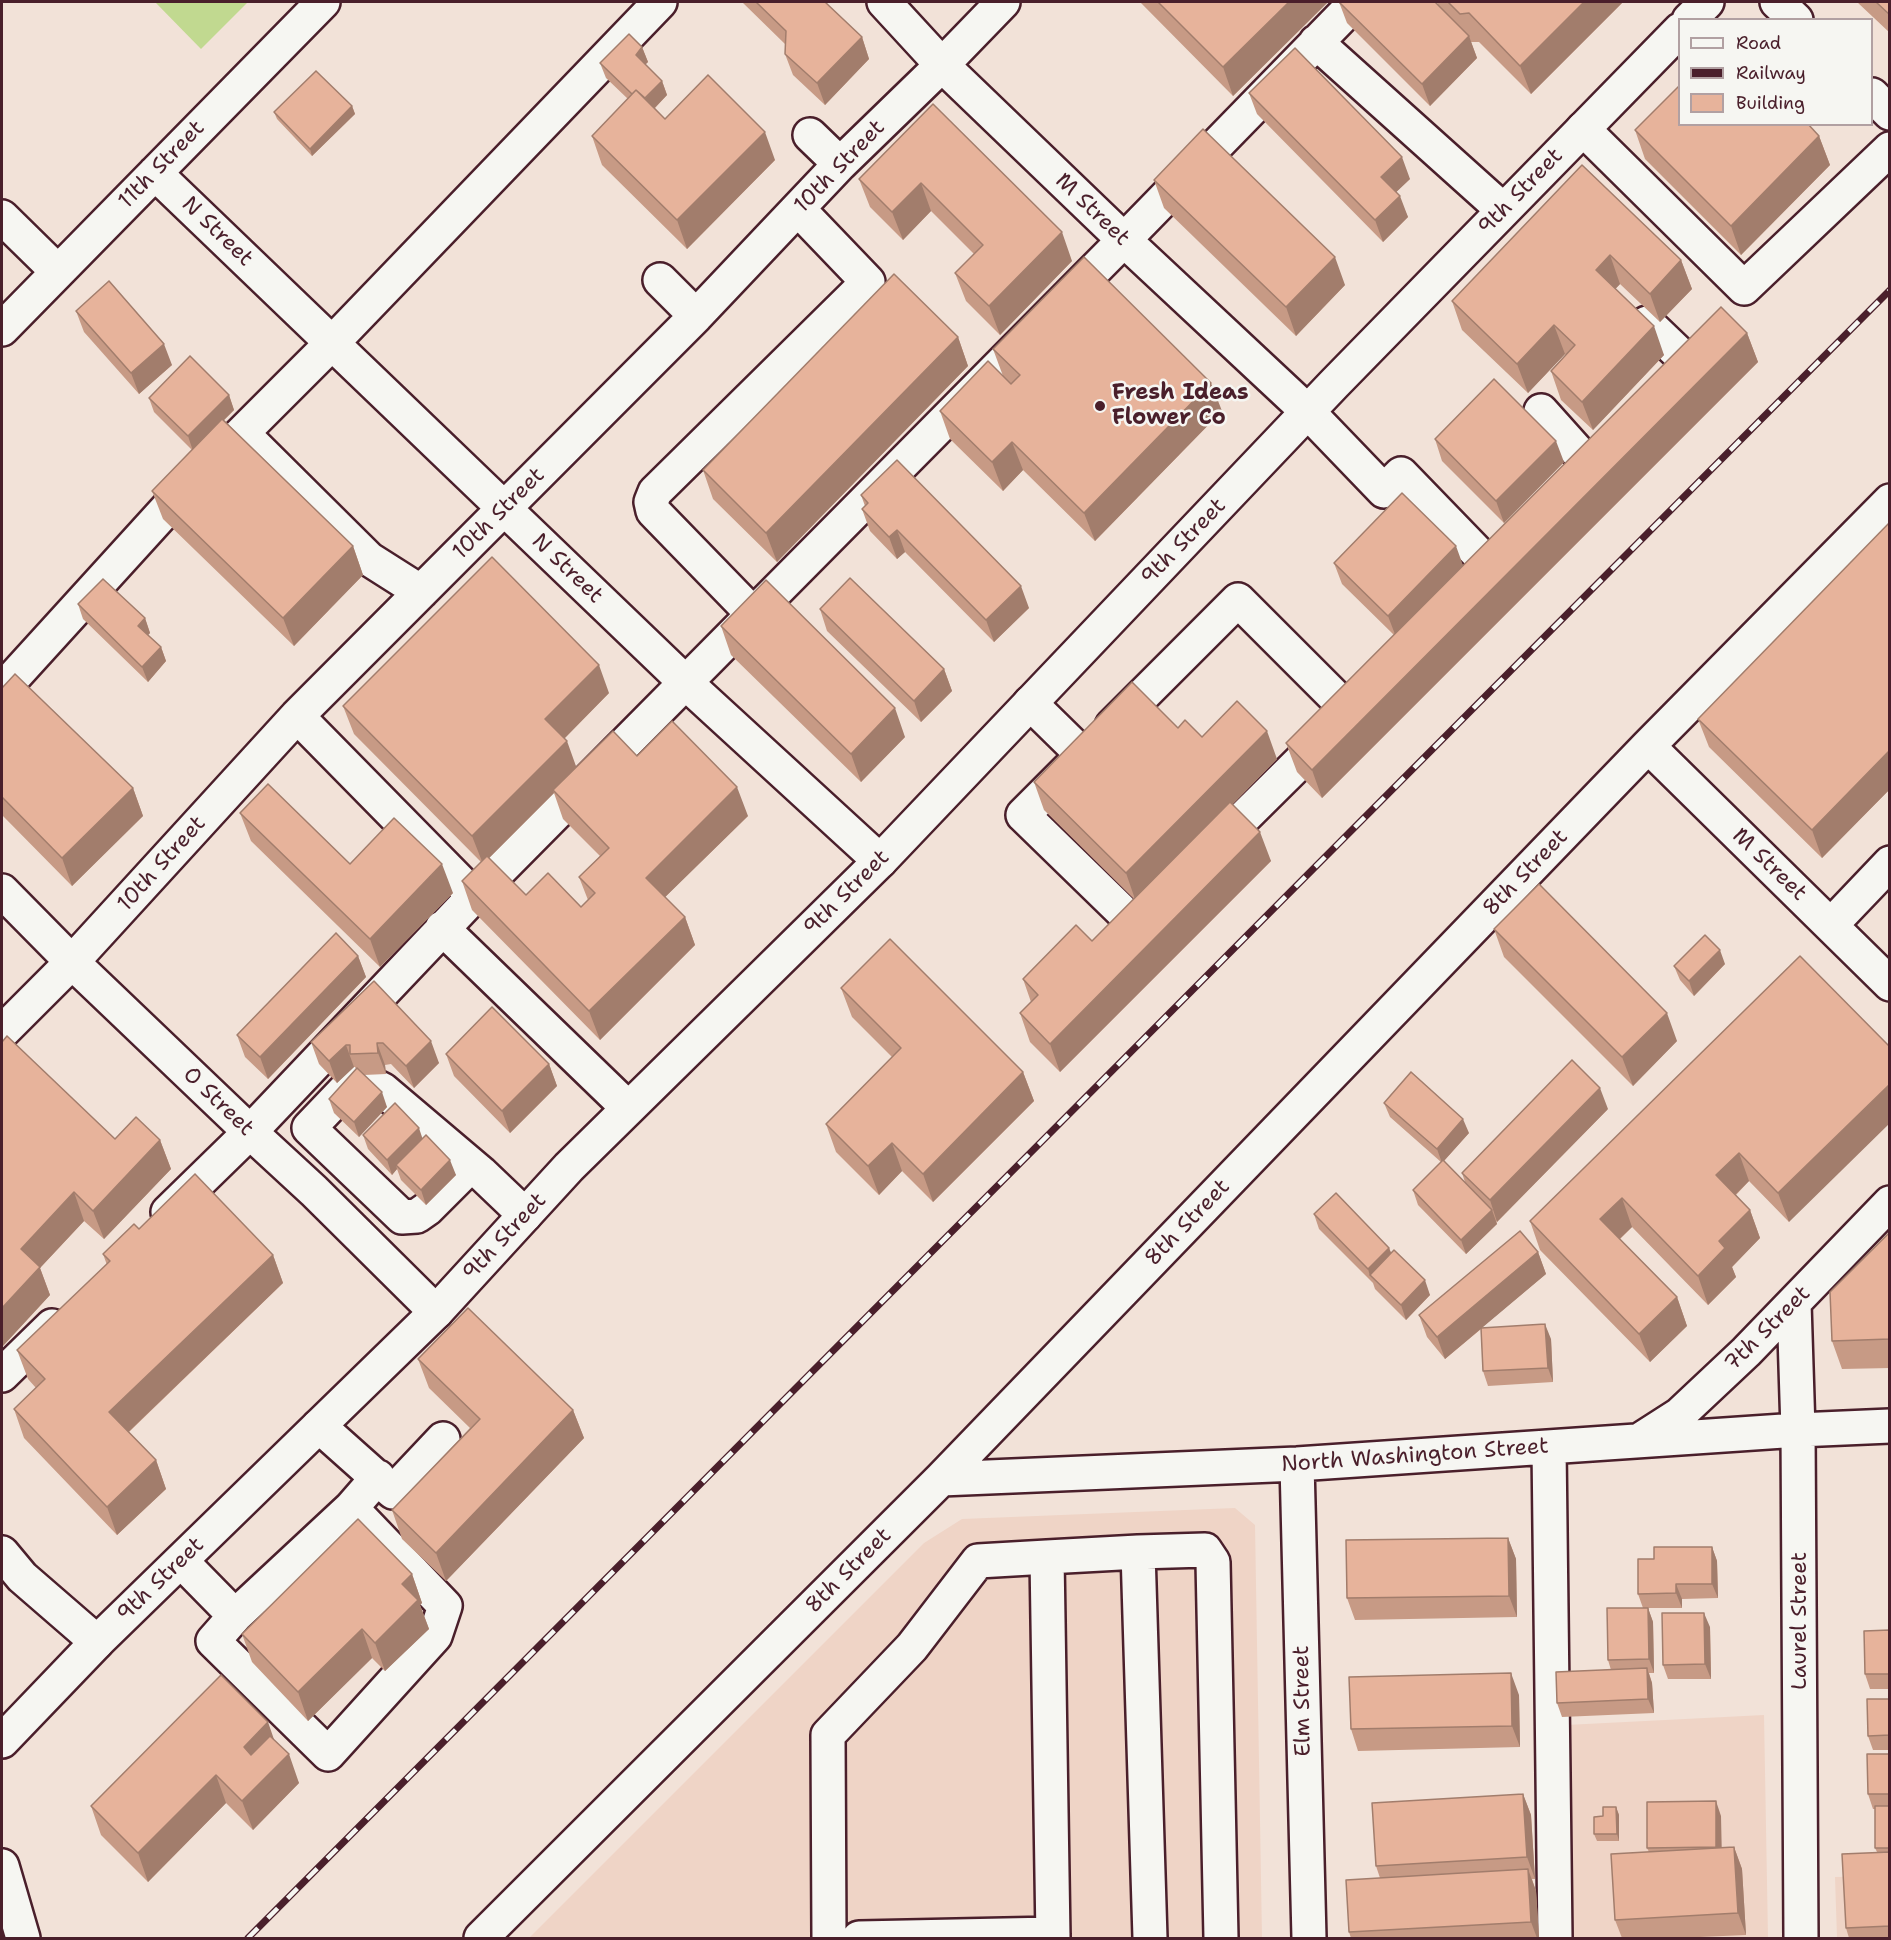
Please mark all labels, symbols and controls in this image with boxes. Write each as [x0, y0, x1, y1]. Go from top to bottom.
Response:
legend [1678, 18, 1873, 126]
text: Road [1736, 31, 1781, 55]
text: Railway [1736, 61, 1806, 85]
text: Building [1736, 91, 1805, 115]
street label: 11th Street [113, 115, 211, 215]
street label: 10th Street [789, 115, 891, 219]
street label: 9th Street [1473, 143, 1569, 241]
street label: M Street [1049, 168, 1135, 252]
street label: N Street [176, 192, 258, 272]
place label: Fresh Ideas Flower Co [1112, 380, 1249, 432]
marker: Fresh Ideas Flower Co [1093, 399, 1107, 413]
street label: 10th Street [448, 463, 550, 565]
street label: 9th Street [1136, 493, 1232, 591]
street label: N Street [526, 529, 608, 609]
street label: 10th Street [112, 811, 212, 917]
street label: M Street [1726, 823, 1812, 907]
street label: 8th Street [1478, 824, 1574, 922]
street label: 9th Street [799, 845, 895, 941]
street label: O Street [177, 1062, 259, 1142]
street label: 8th Street [1140, 1174, 1236, 1272]
street label: 9th Street [458, 1188, 552, 1286]
street label: 7th Street [1720, 1281, 1816, 1377]
street label: North Washington Street [1280, 1433, 1550, 1479]
street label: 8th Street [801, 1523, 897, 1619]
street label: 9th Street [112, 1532, 210, 1628]
street label: Laurel Street [1787, 1552, 1813, 1690]
street label: Elm Street [1289, 1645, 1317, 1757]

